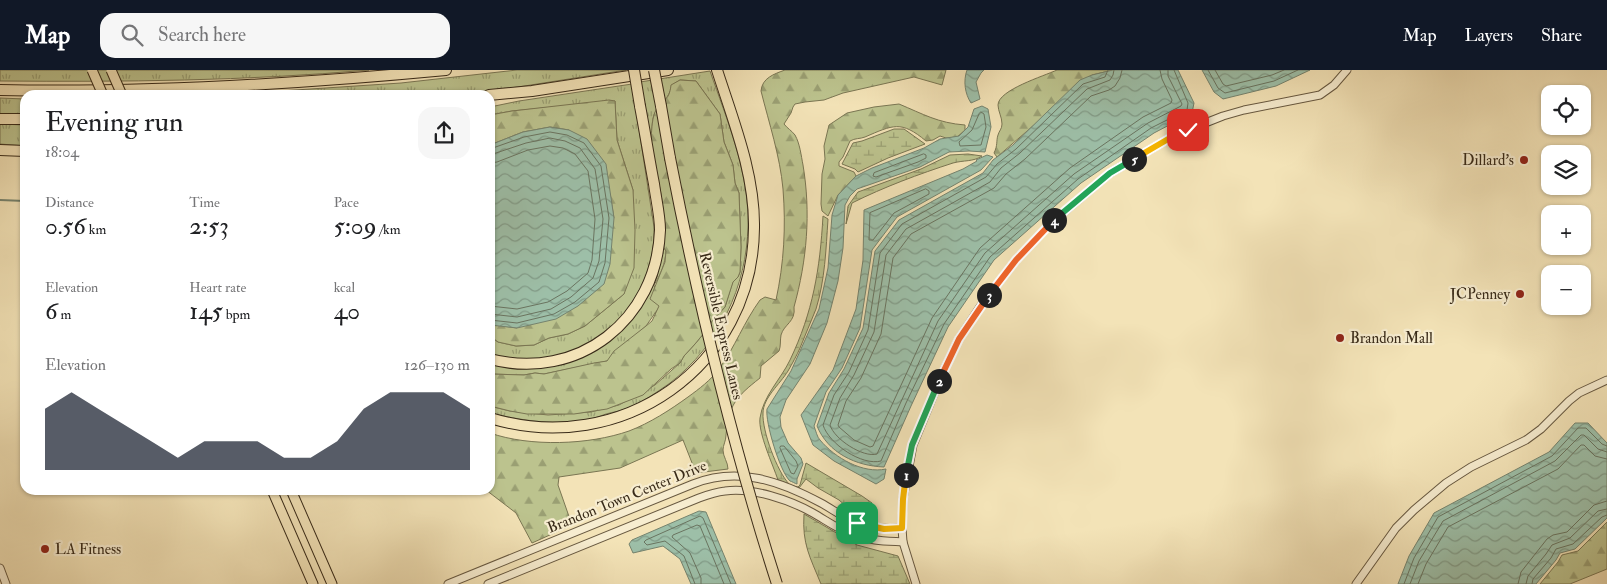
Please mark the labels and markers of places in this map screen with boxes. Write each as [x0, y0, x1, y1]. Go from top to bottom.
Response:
pin [1167, 109, 1209, 151]
pin: 5 [1122, 146, 1146, 172]
place label: Dillard's [1462, 151, 1514, 170]
marker: Dillard's [1518, 154, 1530, 166]
pin: 4 [1042, 208, 1066, 232]
pin: 3 [976, 282, 1002, 308]
place label: JCPenney [1449, 285, 1510, 305]
marker: JCPenney [1514, 288, 1526, 300]
place label: Brandon Mall [1350, 329, 1433, 348]
marker: Brandon Mall [1334, 332, 1346, 344]
pin: 2 [926, 368, 952, 394]
pin: 1 [894, 462, 918, 488]
pin [836, 502, 878, 544]
place label: LA Fitness [55, 540, 121, 559]
marker: LA Fitness [39, 543, 51, 555]

